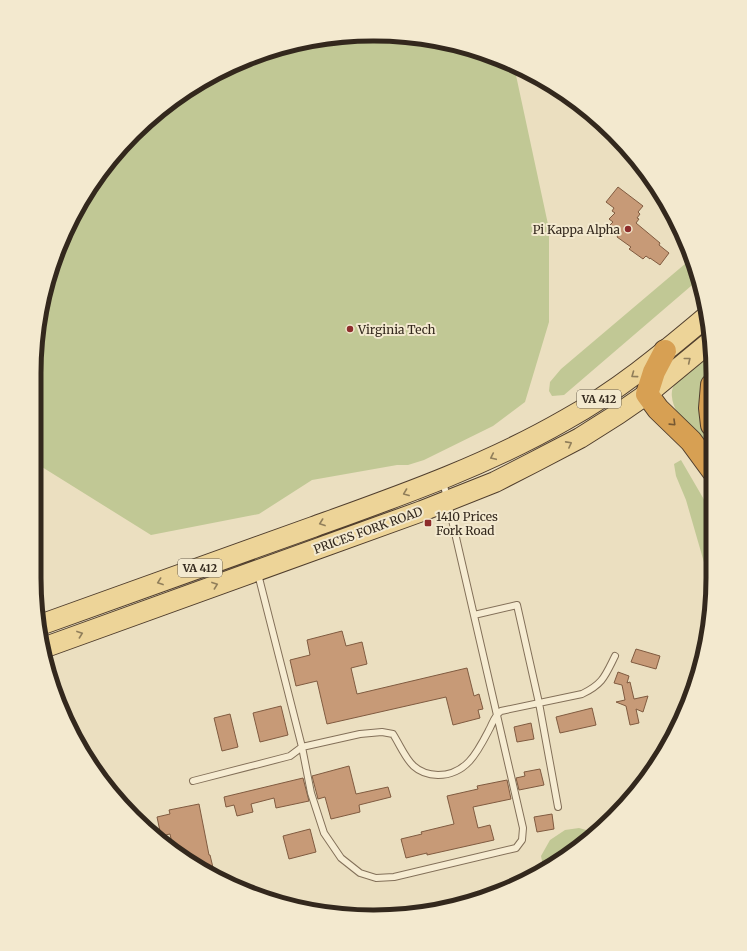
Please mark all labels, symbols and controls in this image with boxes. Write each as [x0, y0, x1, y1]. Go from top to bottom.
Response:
place label: Pi Kappa Alpha [533, 222, 621, 237]
marker: Pi Kappa Alpha [623, 224, 633, 234]
place label: Virginia Tech [357, 322, 436, 337]
marker: Virginia Tech [345, 324, 355, 334]
one-way arrow [684, 358, 691, 365]
one-way arrow [632, 370, 639, 377]
road number: VA 412 [577, 390, 621, 408]
one-way arrow [668, 418, 676, 426]
one-way arrow [564, 441, 572, 449]
one-way arrow [490, 452, 497, 460]
one-way arrow [402, 488, 409, 497]
street label: PRICES FORK ROAD [311, 503, 425, 557]
place label: 1410 Prices Fork Road [436, 509, 498, 538]
marker: 1410 Prices Fork Road [423, 518, 433, 528]
one-way arrow [319, 519, 326, 527]
road number: VA 412 [178, 559, 222, 577]
one-way arrow [157, 577, 164, 586]
one-way arrow [212, 582, 219, 590]
one-way arrow [76, 631, 83, 639]

